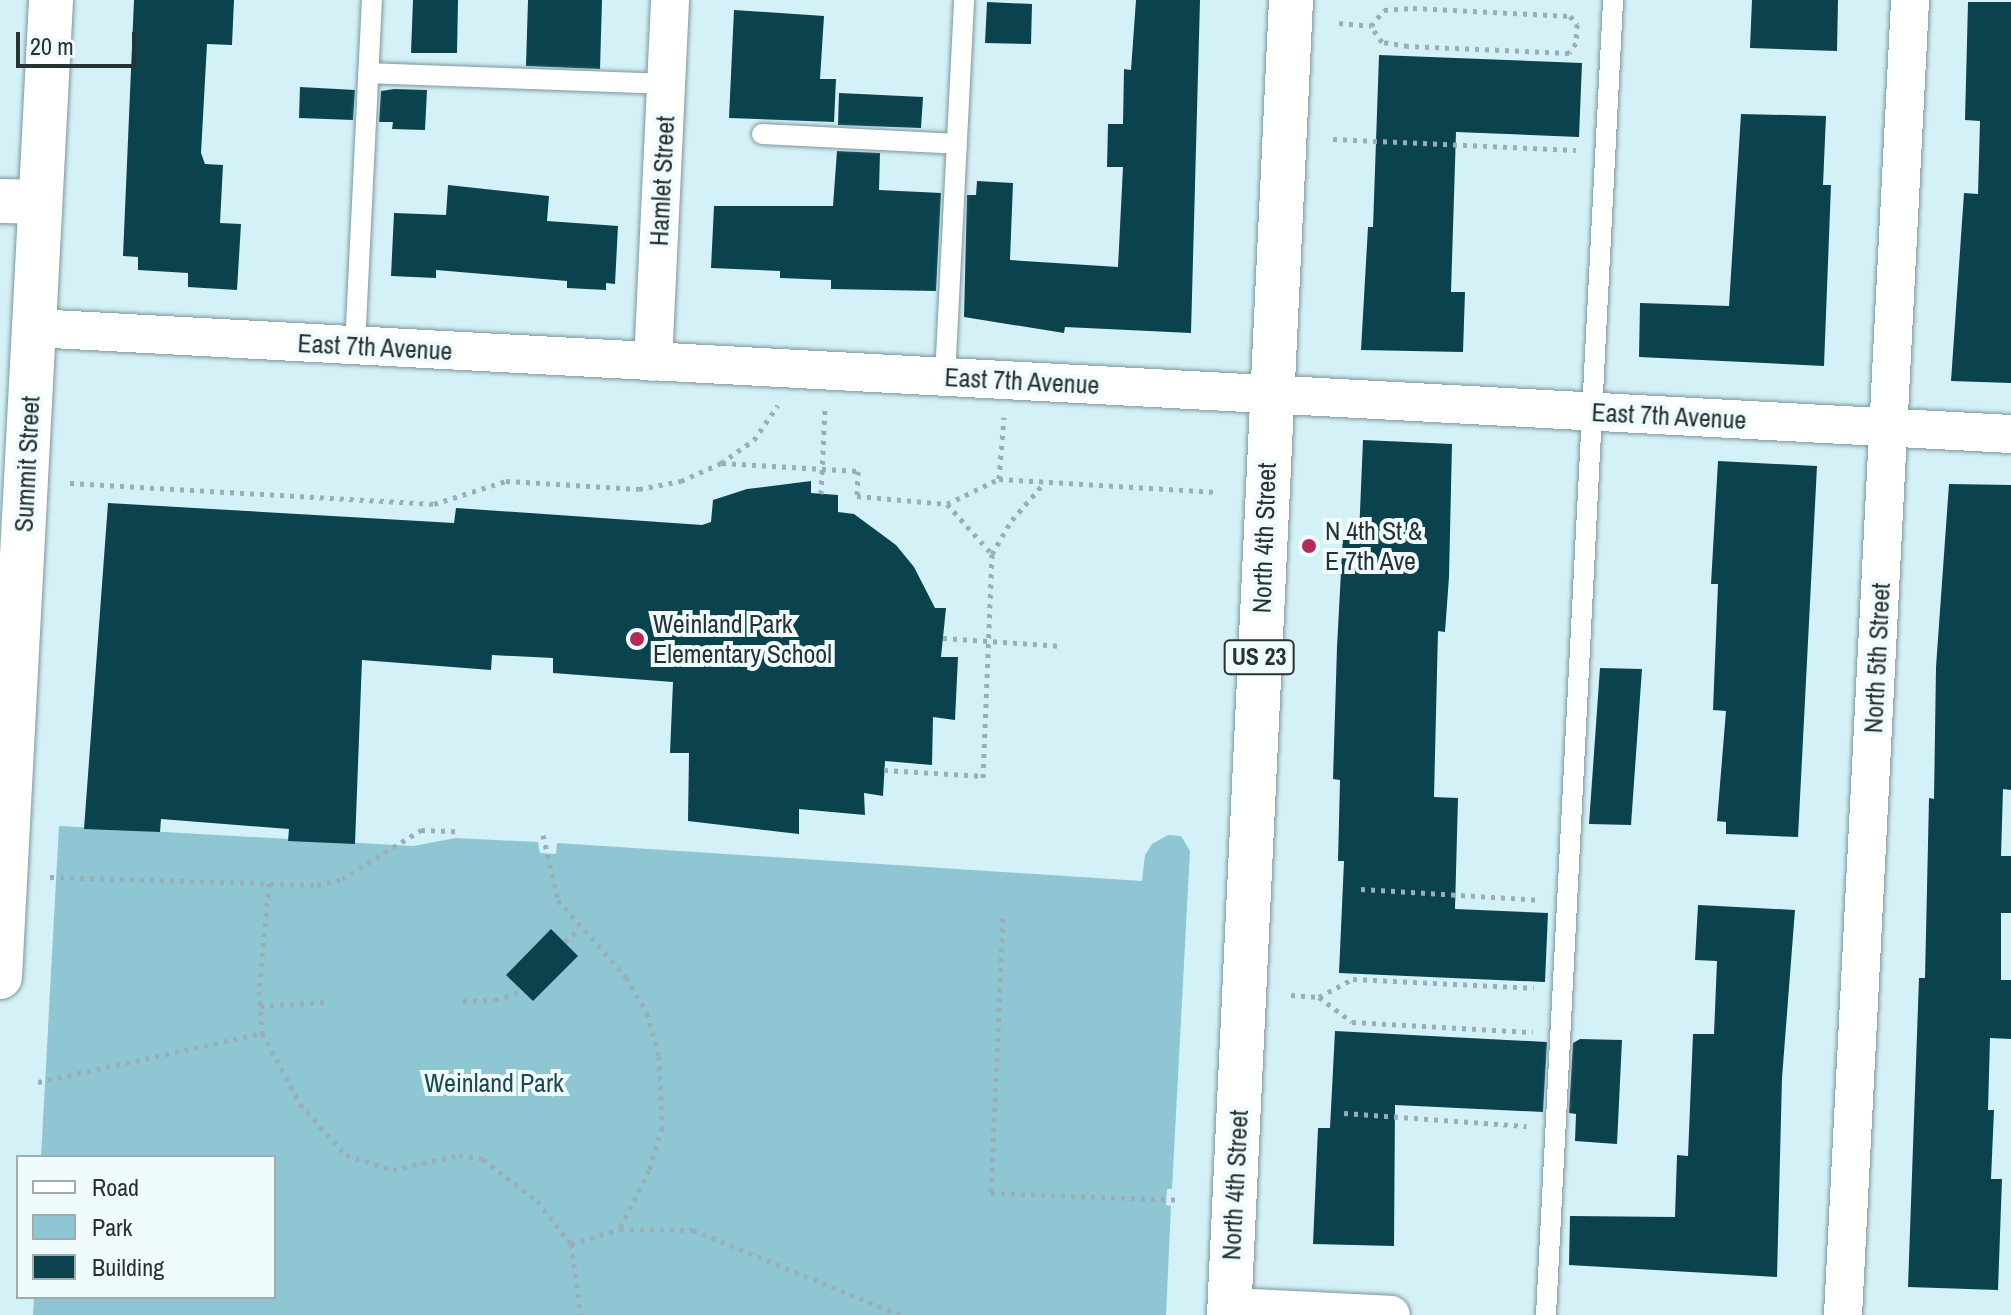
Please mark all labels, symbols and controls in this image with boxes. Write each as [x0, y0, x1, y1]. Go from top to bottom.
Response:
scale bar [20, 16, 140, 66]
text: 20 m [30, 30, 74, 62]
street label: Hamlet Street [643, 115, 681, 247]
street label: East 7th Avenue [296, 327, 454, 367]
street label: East 7th Avenue [943, 361, 1101, 401]
street label: Summit Street [8, 395, 46, 533]
street label: East 7th Avenue [1590, 396, 1748, 436]
street label: North 4th Street [1246, 462, 1282, 614]
place label: N 4th St & E 7th Ave [1325, 515, 1422, 576]
marker: N 4th St & E 7th Ave [1300, 537, 1318, 555]
street label: North 5th Street [1857, 582, 1897, 734]
place label: Weinland Park Elementary School [653, 608, 832, 670]
marker: Weinland Park Elementary School [628, 630, 646, 648]
road number: US 23 [1223, 637, 1295, 677]
park label: Weinland Park [424, 1067, 564, 1099]
street label: North 4th Street [1215, 1109, 1255, 1261]
legend [16, 1155, 276, 1299]
text: Road [92, 1171, 139, 1203]
text: Park [92, 1211, 132, 1243]
text: Building [92, 1251, 164, 1283]

